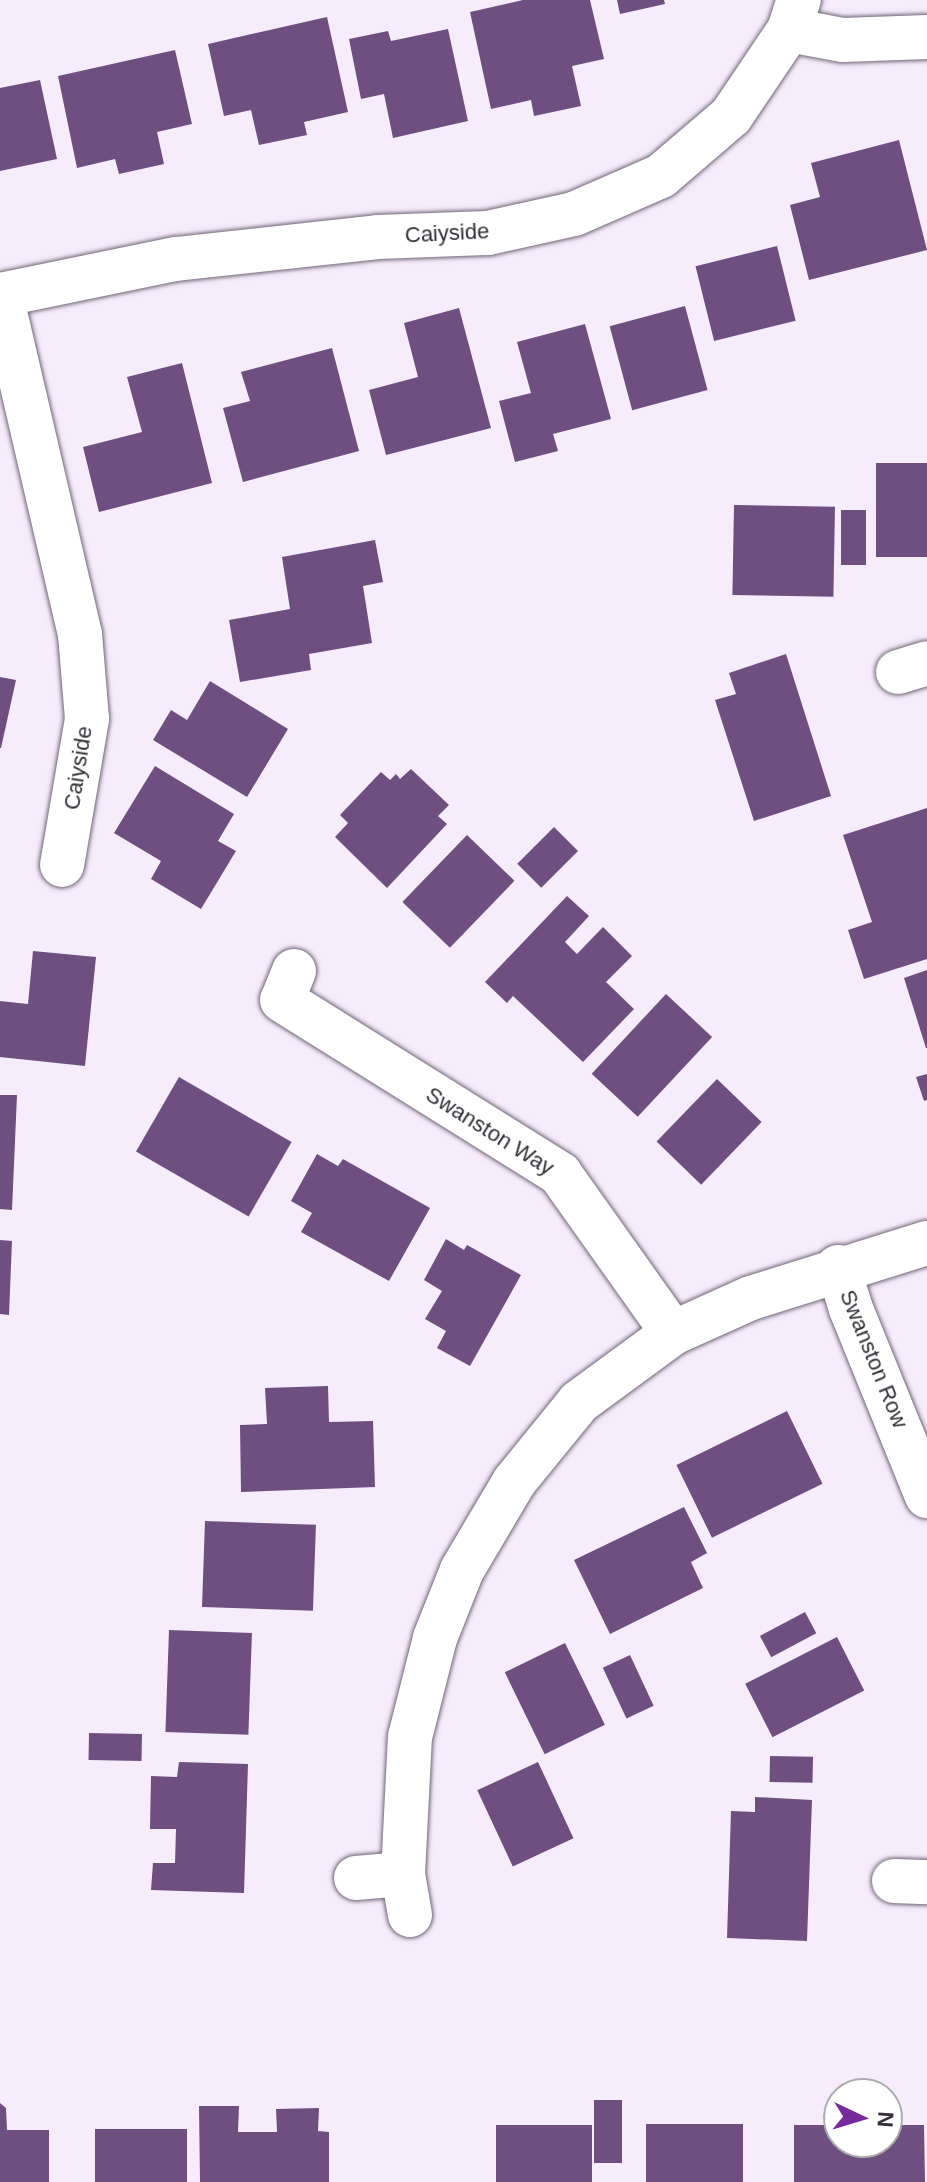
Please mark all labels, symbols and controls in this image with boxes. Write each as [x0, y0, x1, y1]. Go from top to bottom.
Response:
street label: Caiyside [404, 218, 490, 248]
street label: Caiyside [58, 724, 98, 812]
street label: Swanston Way [421, 1081, 559, 1181]
street label: Swanston Row [834, 1286, 914, 1432]
north arrow [823, 2078, 903, 2158]
text: N [872, 2111, 898, 2128]

